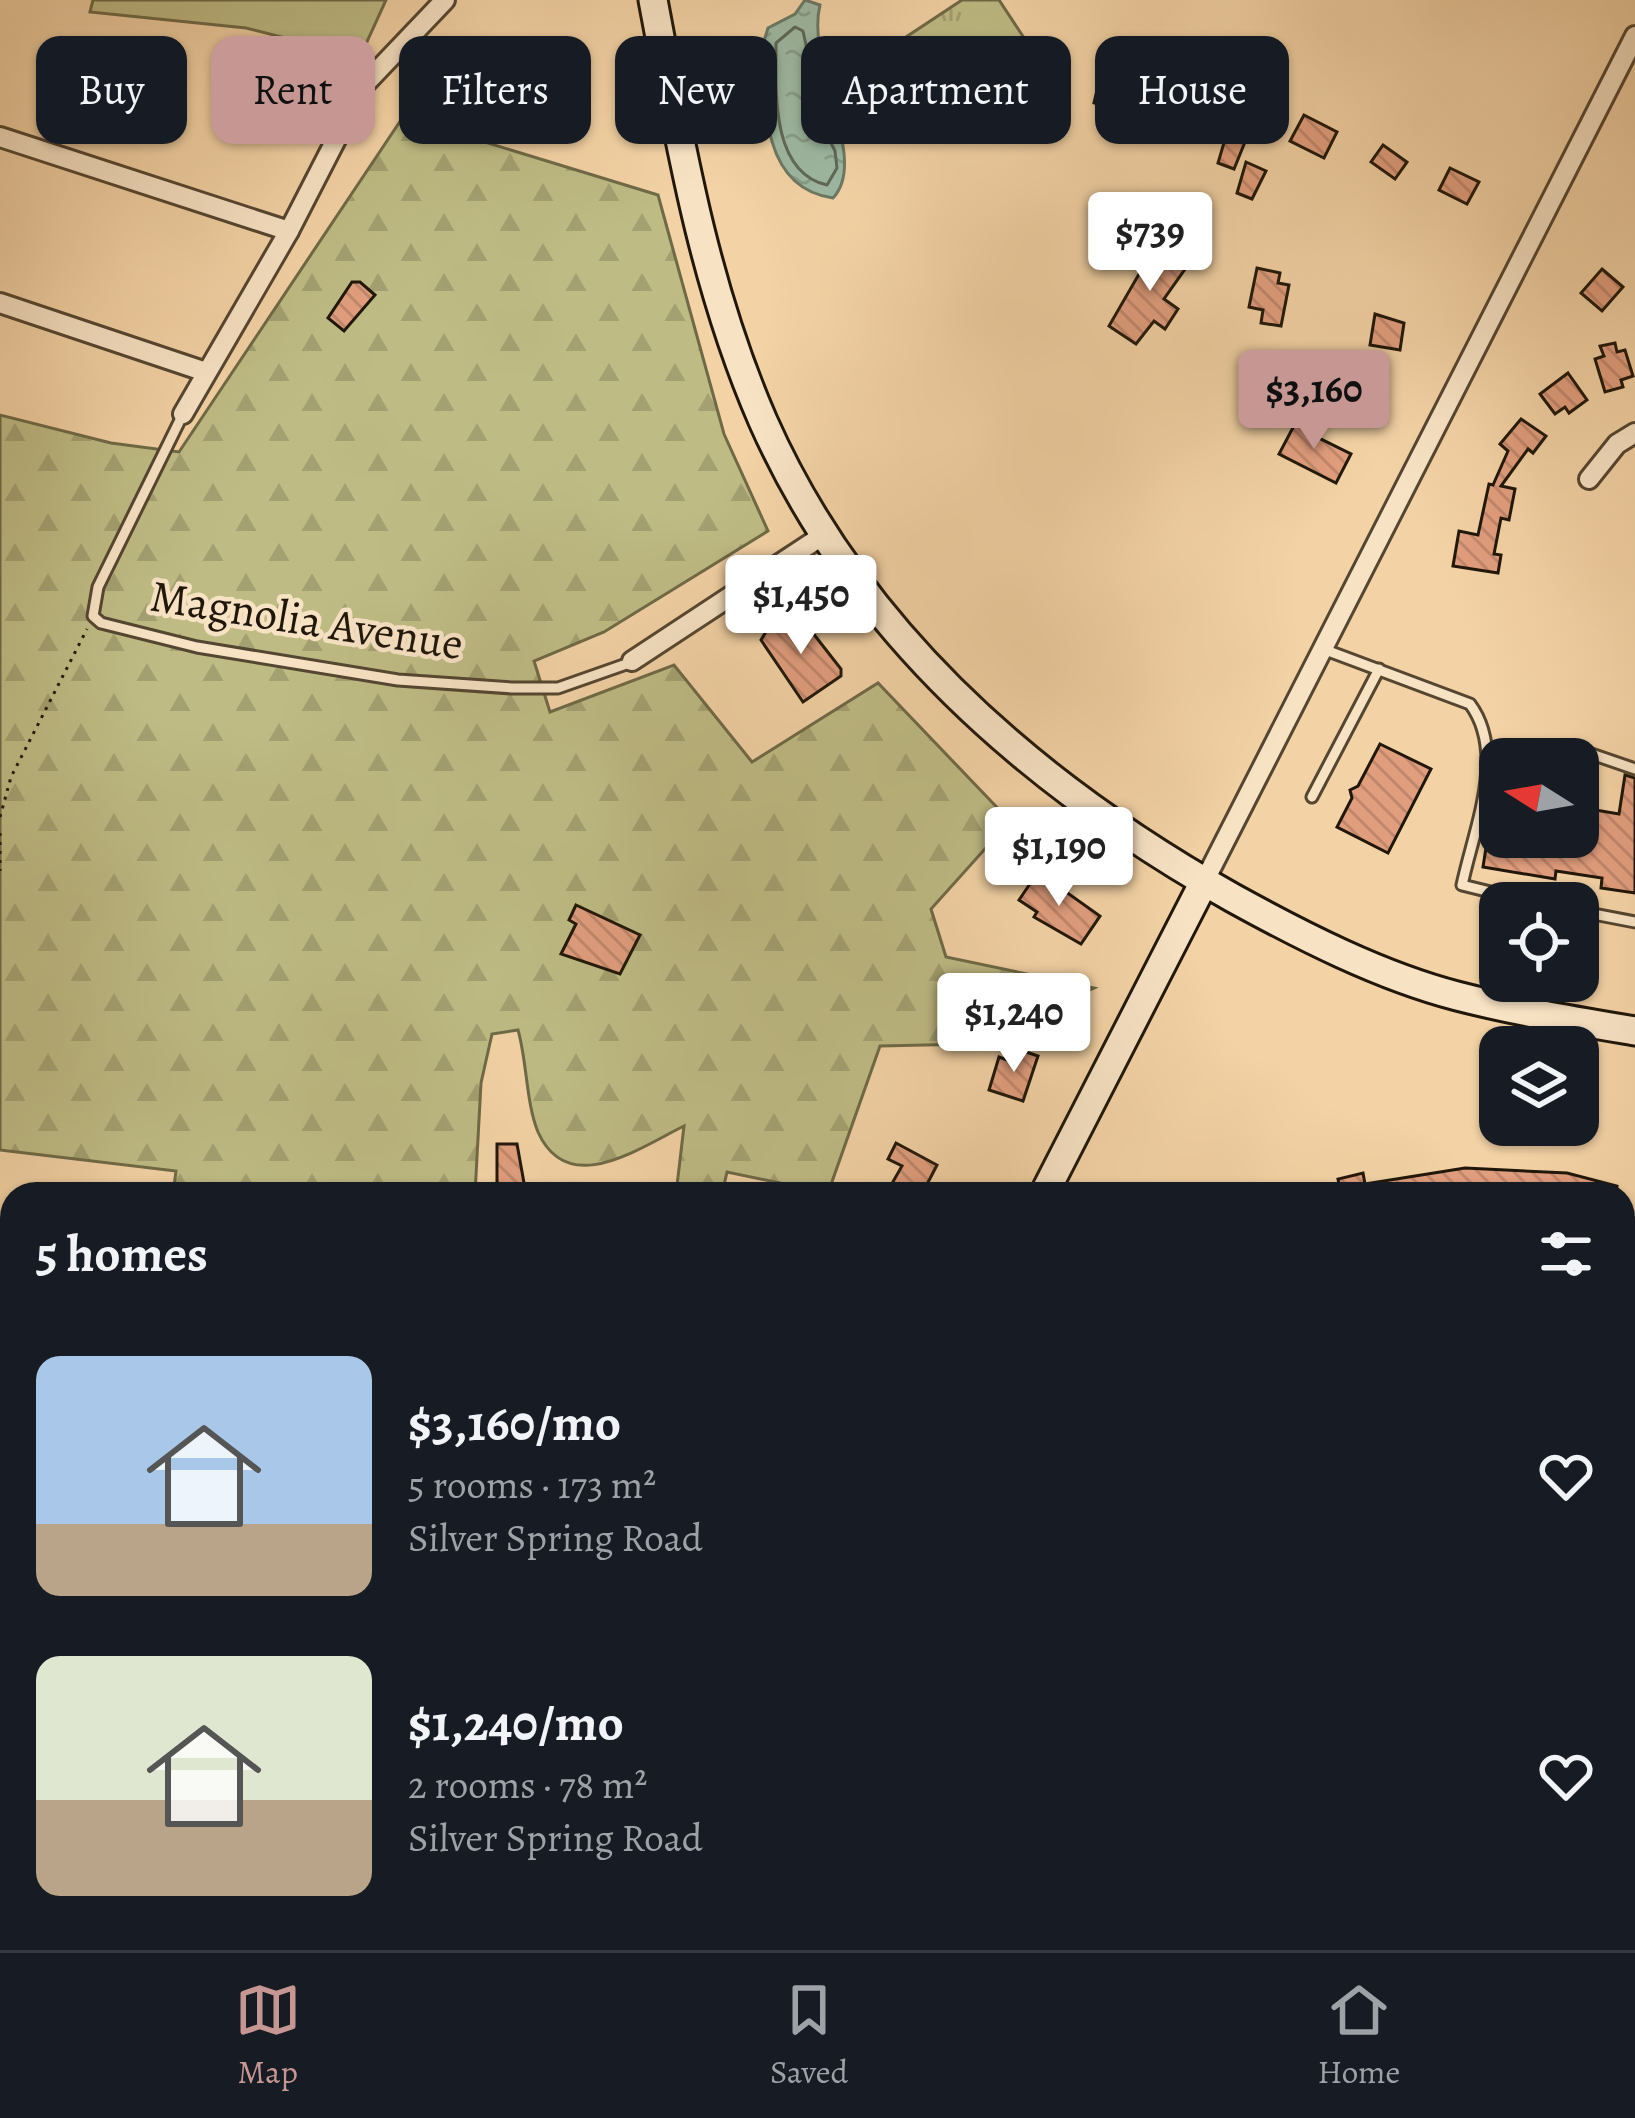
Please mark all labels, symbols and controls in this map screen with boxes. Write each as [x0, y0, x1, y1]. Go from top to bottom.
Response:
chip: Buy [36, 36, 187, 144]
chip: Rent [211, 36, 375, 144]
chip: Filters [399, 36, 591, 144]
chip: New [615, 36, 777, 144]
chip: Apartment [801, 36, 1071, 144]
chip: House [1095, 36, 1289, 144]
pin: $739 [1079, 192, 1221, 294]
text: $739 [1115, 204, 1185, 257]
pin: $3,160 [1216, 350, 1412, 452]
text: $3,160 [1265, 362, 1363, 415]
pin: $1,450 [703, 555, 899, 657]
street label: Magnolia Avenue [146, 565, 468, 675]
text: $1,450 [752, 567, 850, 620]
north arrow [1479, 738, 1599, 858]
map controls [1479, 738, 1599, 1146]
pin: $1,190 [961, 807, 1157, 909]
text: $1,190 [1012, 819, 1106, 872]
button: locate [1479, 882, 1599, 1002]
pin: $1,240 [916, 973, 1112, 1075]
text: $1,240 [964, 985, 1064, 1038]
button: layers [1479, 1026, 1599, 1146]
text: 5 homes [36, 1219, 208, 1289]
icon: filters [1533, 1221, 1599, 1287]
text: $3,160/mo [408, 1388, 621, 1458]
icon: home [132, 1404, 276, 1548]
icon: heart [1533, 1443, 1599, 1509]
text: 5 rooms · 173 m² [408, 1458, 656, 1511]
text: Silver Spring Road [408, 1511, 703, 1564]
text: $1,240/mo [408, 1688, 624, 1758]
icon: home [132, 1704, 276, 1848]
icon: heart [1533, 1743, 1599, 1809]
text: 2 rooms · 78 m² [408, 1758, 647, 1811]
text: Silver Spring Road [408, 1811, 703, 1864]
tab: Map [235, 1977, 301, 2094]
tab: Saved [770, 1977, 848, 2094]
tab: Home [1317, 1977, 1400, 2094]

